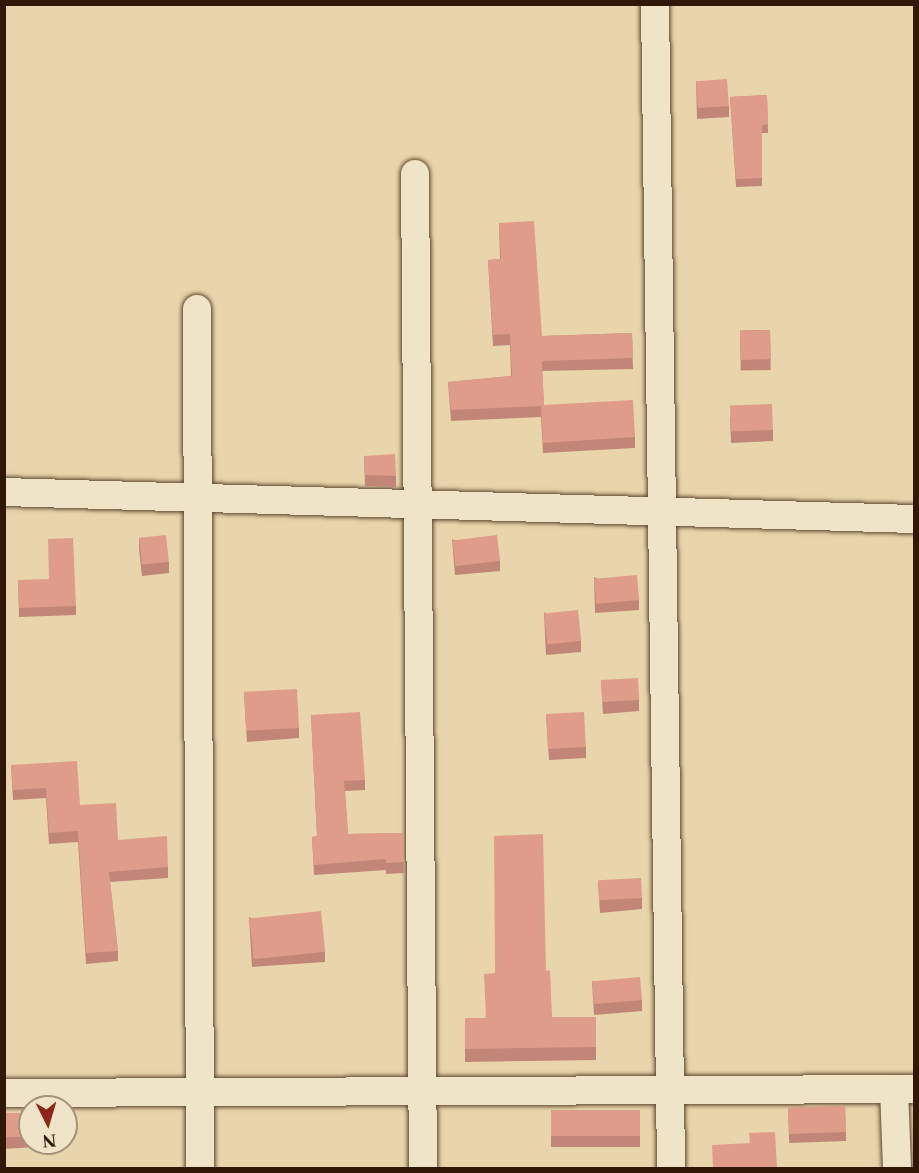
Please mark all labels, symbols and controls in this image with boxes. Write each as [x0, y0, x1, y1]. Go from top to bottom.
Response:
north arrow [18, 1095, 78, 1155]
text: N [42, 1130, 57, 1152]

